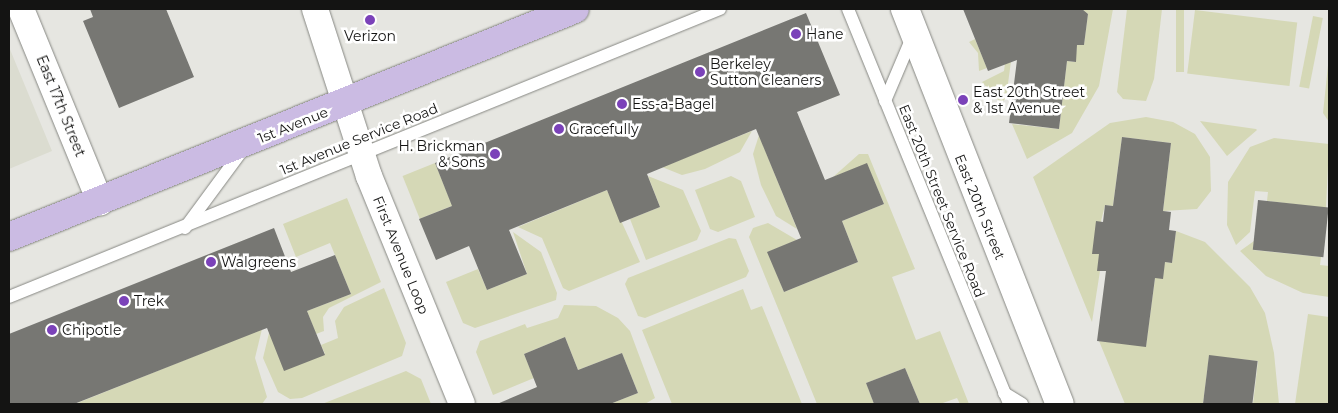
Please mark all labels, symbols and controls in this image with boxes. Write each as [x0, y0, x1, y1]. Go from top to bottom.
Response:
marker: Verizon [364, 14, 376, 26]
place label: Hane [806, 26, 844, 42]
place label: Verizon [344, 28, 396, 44]
marker: Hane [790, 28, 802, 40]
street label: East 17th Street [33, 53, 89, 159]
place label: Berkeley Sutton Cleaners [710, 56, 821, 88]
marker: Berkeley Sutton Cleaners [694, 66, 706, 78]
place label: East 20th Street & 1st Avenue [973, 84, 1085, 116]
marker: East 20th Street & 1st Avenue [957, 94, 969, 106]
place label: Ess-a-Bagel [632, 96, 715, 112]
marker: Ess-a-Bagel [616, 98, 628, 110]
street label: 1st Avenue Service Road [278, 100, 440, 178]
street label: East 20th Street Service Road [896, 102, 988, 300]
street label: 1st Avenue [256, 103, 330, 147]
place label: Gracefully [569, 121, 639, 137]
marker: Gracefully [553, 123, 565, 135]
place label: H. Brickman & Sons [399, 138, 485, 170]
marker: H. Brickman & Sons [489, 148, 501, 160]
street label: East 20th Street [951, 152, 1009, 262]
street label: First Avenue Loop [370, 193, 432, 317]
place label: Walgreens [221, 254, 296, 270]
marker: Walgreens [205, 256, 217, 268]
place label: Trek [134, 293, 164, 309]
marker: Trek [118, 295, 130, 307]
place label: Chipotle [62, 322, 121, 338]
marker: Chipotle [46, 324, 58, 336]

